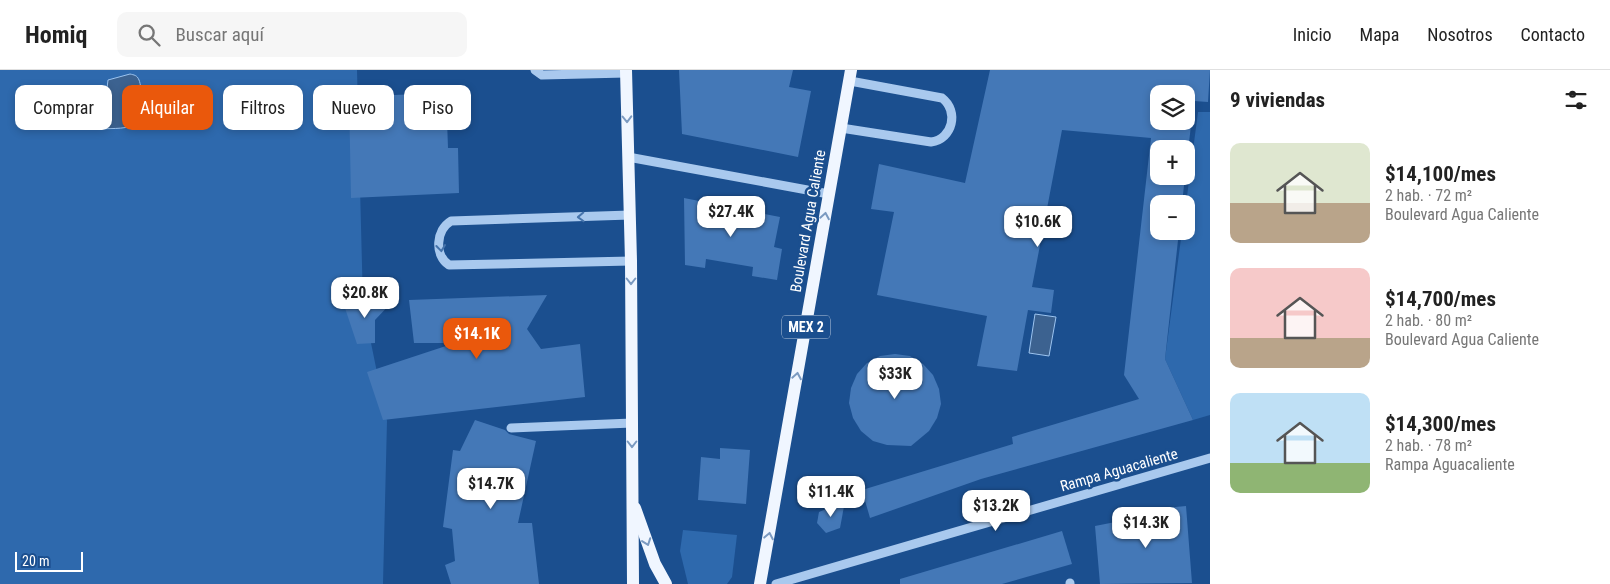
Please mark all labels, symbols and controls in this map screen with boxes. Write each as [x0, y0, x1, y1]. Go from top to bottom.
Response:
search box [117, 12, 467, 57]
text: Homiq [25, 21, 87, 49]
icon: search [135, 21, 163, 49]
text: Buscar aquí [175, 23, 264, 46]
text: Inicio [1293, 24, 1332, 45]
text: Mapa [1360, 24, 1399, 45]
text: Nosotros [1427, 24, 1493, 45]
text: Contacto [1521, 24, 1585, 45]
chip: Comprar [15, 85, 112, 130]
chip: Alquilar [122, 85, 213, 130]
chip: Filtros [223, 85, 303, 130]
chip: Nuevo [313, 85, 394, 130]
chip: Piso [404, 85, 471, 130]
map controls [1150, 85, 1195, 240]
button: layers [1150, 85, 1195, 130]
icon: filters [1562, 86, 1590, 114]
text: 9 viviendas [1230, 88, 1325, 112]
one-way arrow [622, 115, 632, 123]
button: + [1150, 140, 1195, 185]
street label: Boulevard Agua Caliente [787, 148, 829, 294]
text: $14,100/mes [1385, 162, 1496, 186]
icon: home [1270, 163, 1330, 223]
text: 2 hab. · 72 m² [1385, 186, 1472, 205]
button: − [1150, 195, 1195, 240]
pin: $27.4K [690, 196, 772, 238]
text: $27.4K [708, 202, 754, 221]
text: Boulevard Agua Caliente [1385, 205, 1539, 224]
pin: $10.6K [997, 206, 1079, 248]
one-way arrow [577, 212, 585, 222]
one-way arrow [820, 212, 830, 220]
text: $10.6K [1015, 212, 1061, 231]
one-way arrow [435, 244, 446, 252]
pin: $20.8K [324, 276, 406, 319]
one-way arrow [626, 278, 636, 285]
text: $20.8K [342, 283, 388, 302]
text: $14,700/mes [1385, 287, 1496, 311]
icon: home [1270, 288, 1330, 348]
text: 2 hab. · 80 m² [1385, 311, 1472, 330]
road number: MEX 2 [782, 316, 830, 338]
pin: $14.1K [436, 318, 518, 360]
text: $14.1K [454, 324, 500, 343]
text: Boulevard Agua Caliente [1385, 330, 1539, 349]
pin: $33K [865, 358, 925, 400]
text: $33K [878, 364, 912, 383]
one-way arrow [792, 372, 802, 380]
text: $14,300/mes [1385, 412, 1496, 436]
icon: home [1270, 413, 1330, 473]
text: 2 hab. · 78 m² [1385, 436, 1472, 455]
one-way arrow [627, 440, 637, 448]
street label: Rampa Aguacaliente [1058, 445, 1180, 495]
text: Rampa Aguacaliente [1385, 455, 1515, 474]
pin: $14.7K [450, 468, 532, 510]
text: $14.7K [468, 474, 514, 493]
pin: $11.4K [790, 476, 872, 518]
text: $11.4K [808, 482, 854, 501]
pin: $13.2K [955, 490, 1037, 532]
text: $13.2K [973, 496, 1019, 515]
pin: $14.3K [1105, 506, 1187, 549]
text: $14.3K [1123, 513, 1169, 532]
one-way arrow [763, 532, 774, 540]
one-way arrow [641, 537, 651, 546]
scale bar [15, 549, 82, 572]
text: 20 m [22, 553, 50, 569]

